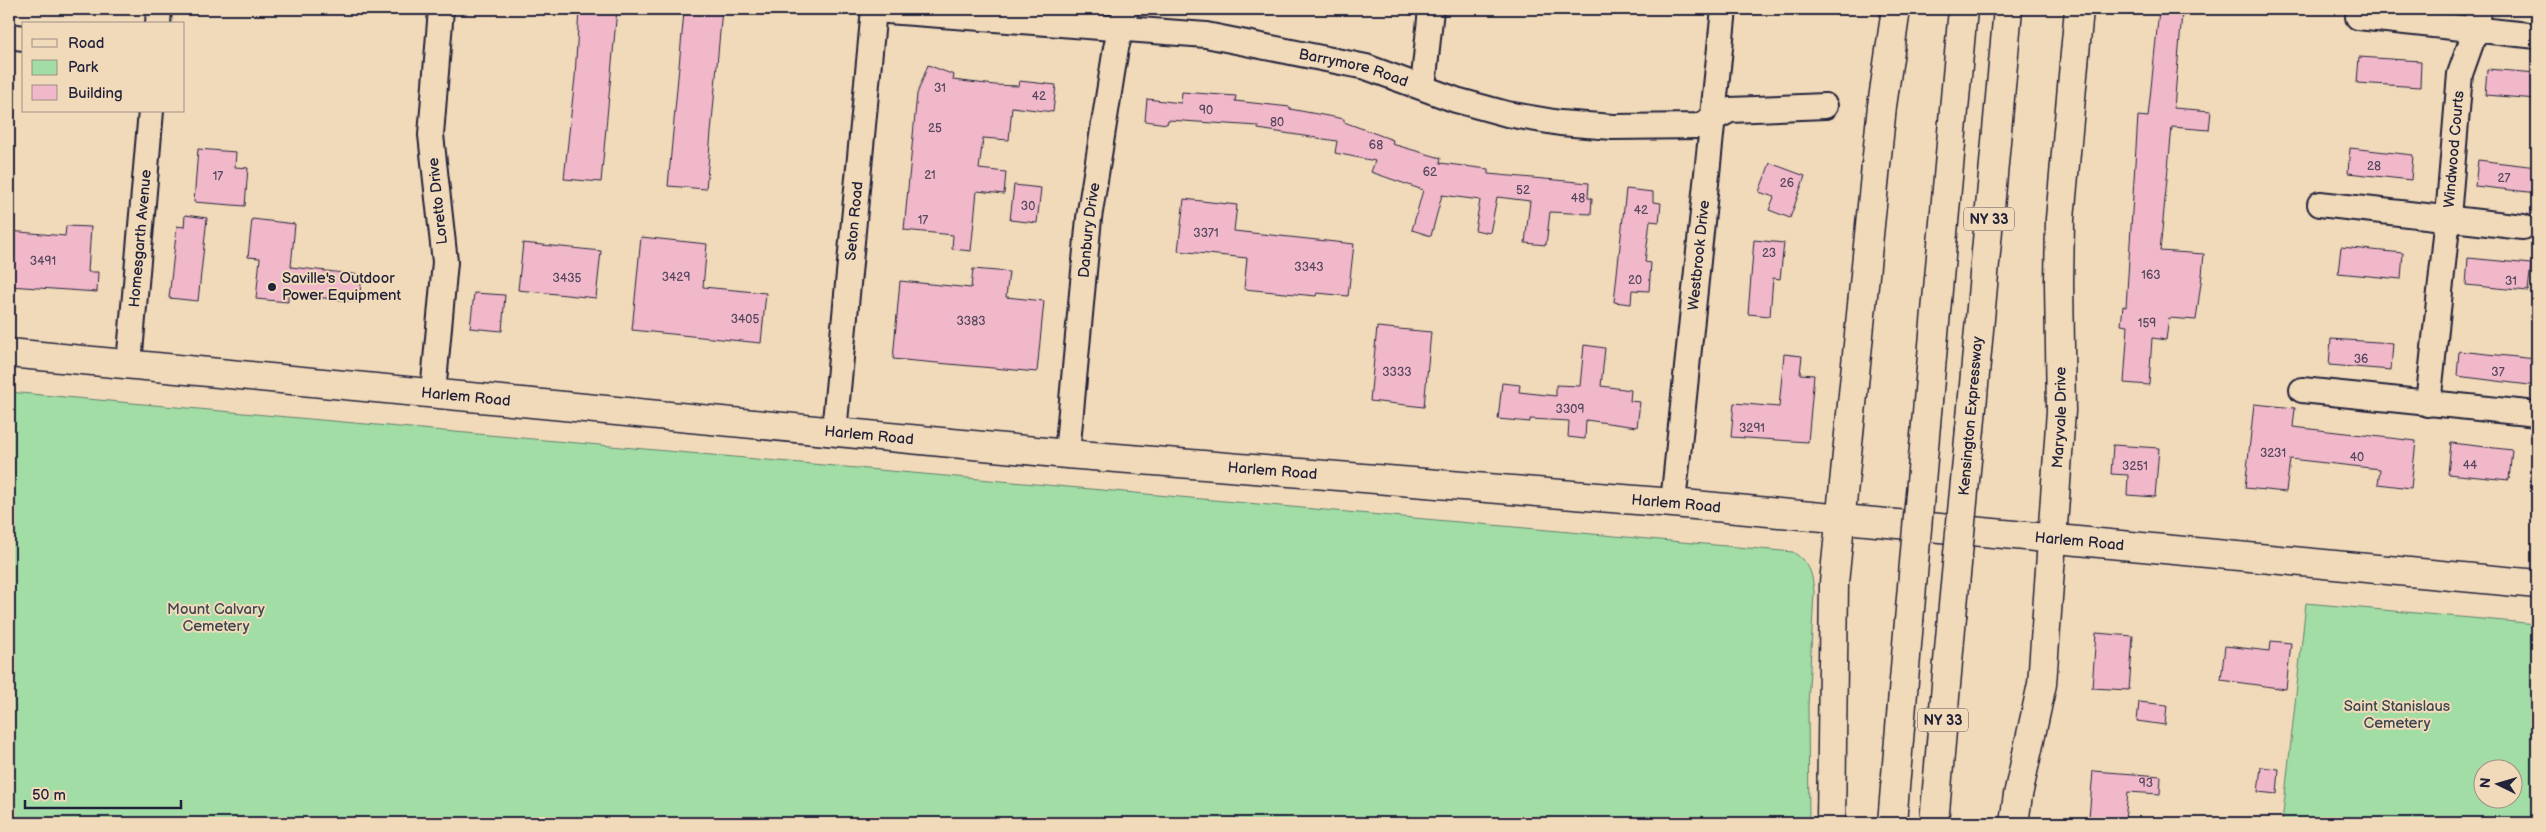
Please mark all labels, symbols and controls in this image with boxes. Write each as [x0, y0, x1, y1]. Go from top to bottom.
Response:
legend [22, 22, 185, 112]
text: Road [68, 34, 104, 53]
street label: Barrymore Road [1297, 44, 1411, 91]
text: Park [68, 58, 99, 77]
house number: 31 [934, 81, 946, 96]
text: Building [68, 84, 123, 103]
house number: 42 [1032, 89, 1046, 104]
street label: Windwood Courts [2439, 89, 2468, 209]
house number: 90 [1199, 103, 1213, 118]
house number: 80 [1270, 115, 1284, 130]
house number: 25 [928, 121, 942, 136]
house number: 68 [1369, 138, 1383, 153]
street label: Loretto Drive [424, 156, 452, 245]
house number: 28 [2367, 159, 2381, 174]
house number: 62 [1423, 165, 1437, 180]
house number: 21 [924, 168, 936, 183]
street label: Homesgarth Avenue [124, 169, 155, 308]
house number: 17 [213, 169, 223, 184]
house number: 27 [2498, 171, 2511, 186]
house number: 26 [1780, 176, 1794, 191]
street label: Seton Road [841, 180, 867, 261]
street label: Danbury Drive [1074, 181, 1104, 279]
house number: 52 [1516, 183, 1530, 198]
house number: 48 [1571, 191, 1585, 206]
house number: 30 [1021, 199, 1035, 214]
street label: Westbrook Drive [1683, 199, 1714, 312]
house number: 42 [1634, 203, 1648, 218]
road number: NY 33 [1964, 208, 2014, 230]
house number: 17 [918, 213, 928, 228]
house number: 3371 [1193, 226, 1219, 241]
house number: 23 [1762, 246, 1776, 261]
house number: 3491 [30, 254, 56, 269]
house number: 3343 [1294, 260, 1324, 275]
house number: 163 [2141, 268, 2161, 283]
place label: Saville's Outdoor Power Equipment [282, 269, 402, 305]
house number: 3429 [662, 270, 690, 285]
house number: 3435 [553, 271, 582, 286]
house number: 20 [1628, 273, 1642, 288]
house number: 31 [2505, 274, 2517, 289]
marker: Saville's Outdoor Power Equipment [266, 281, 278, 293]
house number: 3405 [731, 312, 759, 327]
house number: 3383 [956, 314, 986, 329]
house number: 159 [2138, 316, 2156, 331]
street label: Kensington Expressway [1955, 335, 1987, 496]
house number: 36 [2354, 352, 2368, 367]
house number: 3333 [1382, 365, 1412, 380]
house number: 37 [2491, 365, 2505, 380]
street label: Maryvale Drive [2048, 366, 2071, 469]
street label: Harlem Road [420, 383, 512, 410]
house number: 3309 [1556, 402, 1584, 417]
street label: Harlem Road [823, 421, 915, 449]
house number: 3291 [1739, 421, 1765, 436]
house number: 3231 [2260, 446, 2286, 461]
house number: 40 [2350, 450, 2364, 465]
street label: Harlem Road [1227, 458, 1318, 484]
house number: 44 [2463, 458, 2478, 473]
house number: 3251 [2122, 459, 2148, 474]
street label: Harlem Road [1631, 490, 1722, 517]
street label: Harlem Road [2034, 527, 2125, 555]
park label: Mount Calvary Cemetery [167, 600, 265, 636]
park label: Saint Stanislaus Cemetery [2344, 697, 2451, 733]
road number: NY 33 [1918, 708, 1968, 732]
north arrow [2474, 760, 2524, 810]
house number: 93 [2139, 776, 2153, 791]
scale bar [25, 777, 181, 809]
text: N [2477, 777, 2494, 789]
text: 50 m [32, 786, 66, 805]

